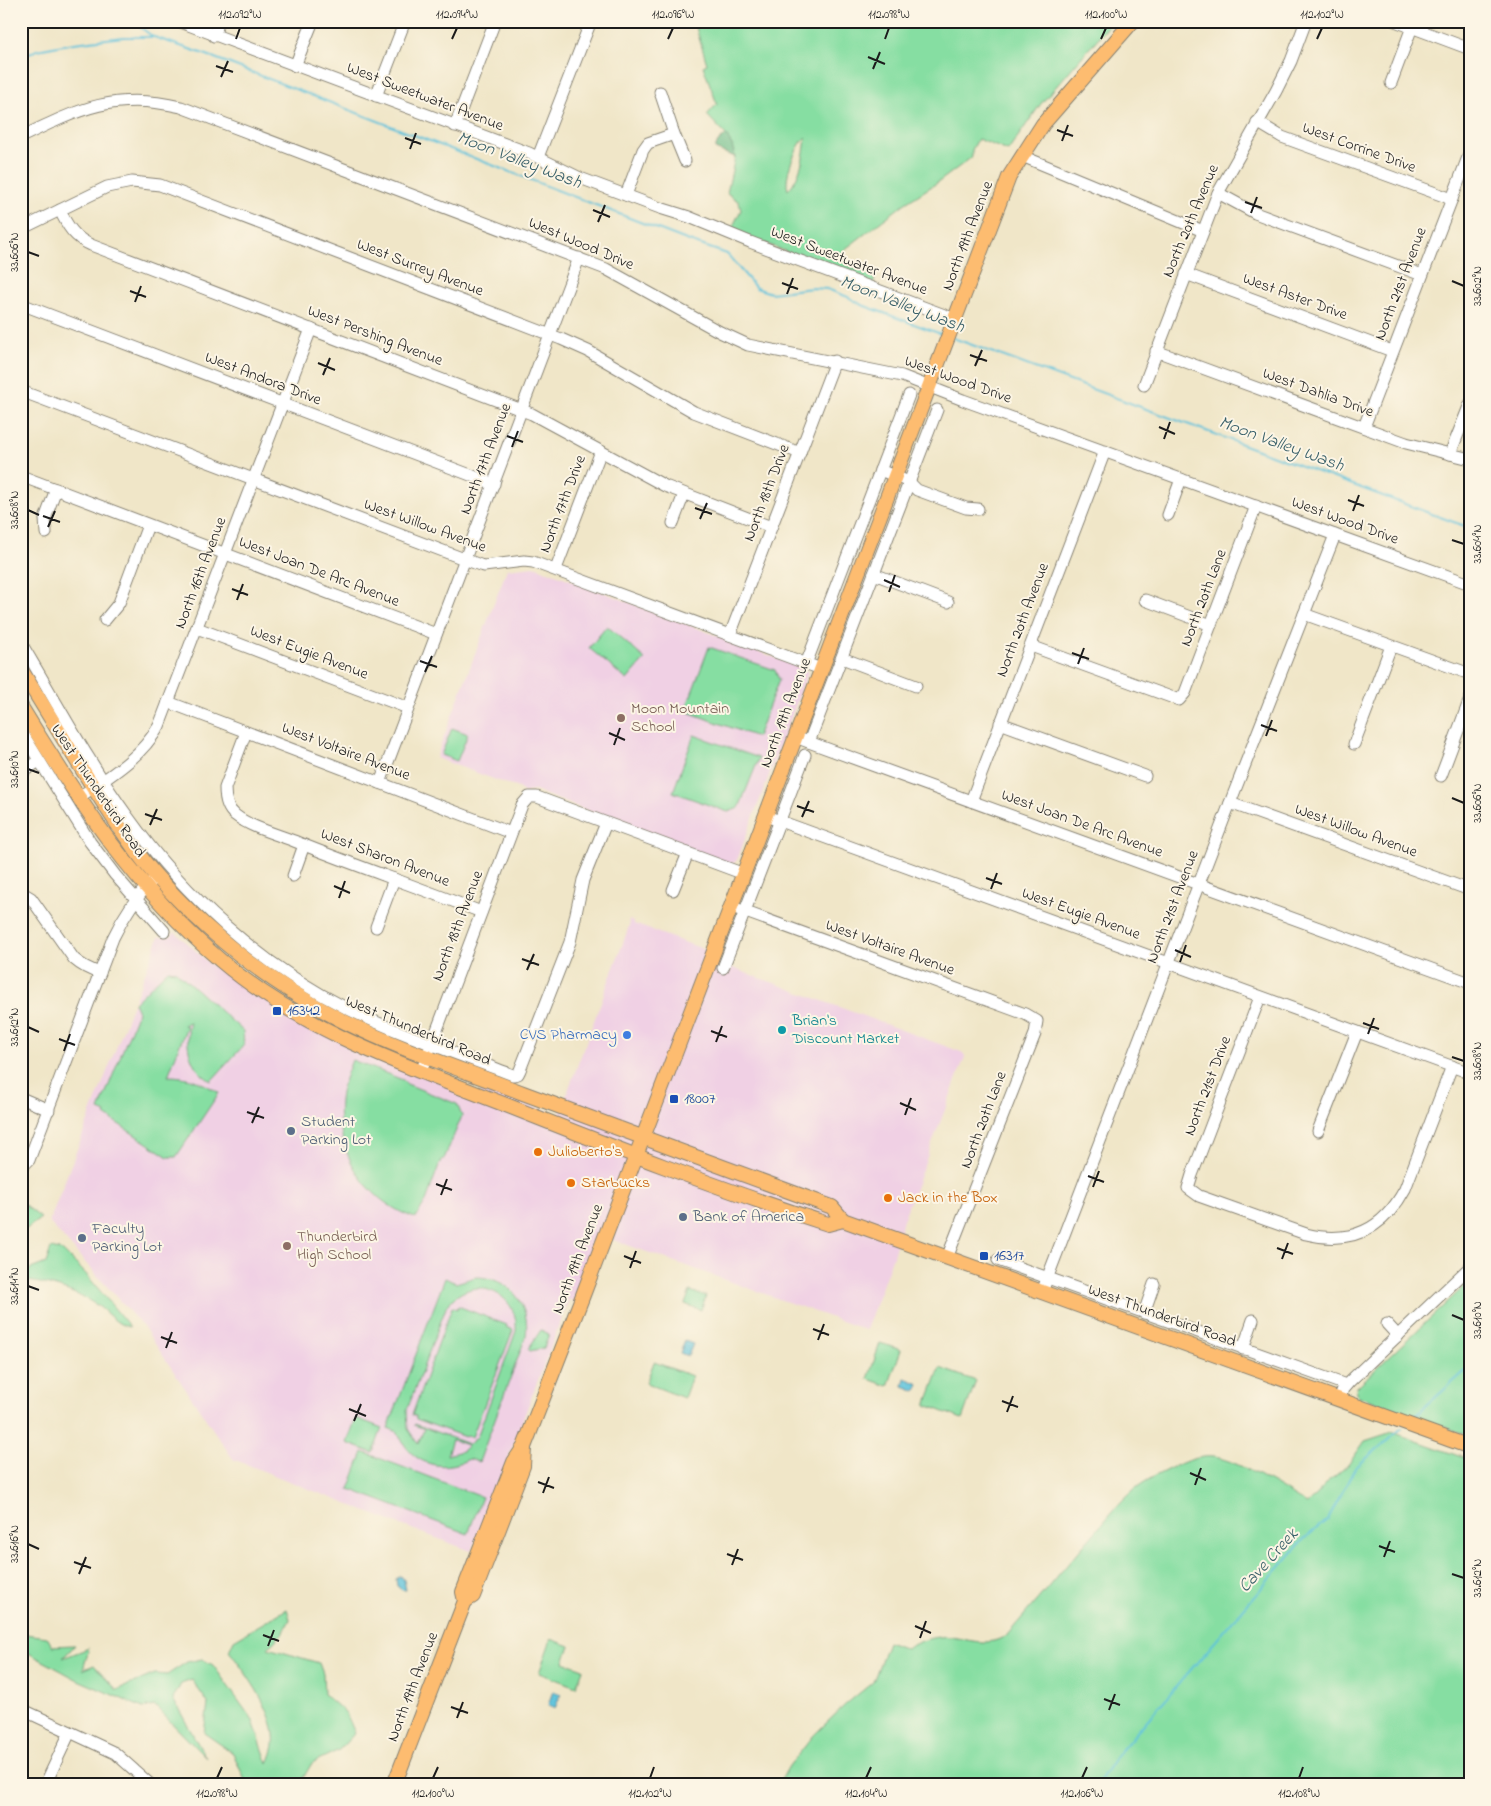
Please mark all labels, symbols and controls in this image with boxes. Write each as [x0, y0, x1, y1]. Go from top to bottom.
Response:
text: 112.092°W [218, 6, 262, 24]
text: 112.094°W [436, 6, 478, 24]
text: 112.096°W [652, 6, 694, 24]
text: 112.098°W [868, 6, 910, 24]
text: 112.100°W [1085, 6, 1127, 24]
text: 112.102°W [1300, 6, 1344, 24]
street label: West Sweetwater Avenue [343, 56, 508, 138]
street label: West Corrine Drive [1299, 116, 1420, 180]
water label: Moon Valley Wash [453, 125, 585, 197]
street label: North 20th Avenue [1156, 160, 1226, 281]
street label: North 19th Avenue [936, 177, 1000, 294]
street label: West Wood Drive [525, 211, 638, 277]
street label: West Sweetwater Avenue [767, 220, 932, 302]
street label: North 21st Avenue [1368, 223, 1434, 344]
text: 33.606°N [6, 232, 24, 272]
street label: West Surrey Avenue [353, 233, 488, 304]
text: 33.602°N [1469, 266, 1487, 306]
street label: West Aster Drive [1239, 267, 1352, 327]
water label: Moon Valley Wash [836, 269, 968, 341]
street label: West Pershing Avenue [304, 299, 447, 373]
street label: West Andora Drive [201, 346, 326, 413]
street label: West Wood Drive [901, 349, 1016, 411]
street label: West Dahlia Drive [1259, 362, 1378, 425]
street label: North 17th Avenue [454, 399, 519, 518]
water label: Moon Valley Wash [1215, 410, 1348, 480]
street label: North 18th Drive [737, 440, 797, 545]
street label: North 17th Drive [533, 451, 593, 556]
street label: West Wood Drive [1288, 490, 1403, 552]
text: 33.608°N [6, 491, 24, 529]
street label: West Willow Avenue [360, 493, 491, 560]
street label: North 16th Avenue [169, 513, 234, 632]
text: 33.604°N [1469, 524, 1487, 564]
street label: West Joan De Arc Avenue [235, 530, 404, 614]
street label: North 20th Lane [1174, 545, 1234, 650]
street label: North 20th Avenue [990, 559, 1056, 681]
street label: West Eugie Avenue [246, 619, 372, 687]
street label: North 19th Avenue [754, 654, 818, 771]
place label: Moon Mountain School [631, 697, 729, 739]
marker: Moon Mountain School [615, 712, 627, 724]
street label: West Voltaire Avenue [278, 716, 415, 788]
street label: West Thunderbird Road [44, 720, 152, 862]
text: 33.610°N [6, 750, 24, 788]
text: 33.606°N [1469, 783, 1487, 823]
street label: West Joan De Arc Avenue [998, 784, 1167, 865]
street label: West Willow Avenue [1291, 798, 1422, 865]
street label: West Sharon Avenue [317, 822, 454, 894]
street label: North 21st Avenue [1140, 846, 1206, 967]
street label: North 18th Avenue [426, 866, 490, 985]
street label: West Eugie Avenue [1018, 881, 1145, 947]
street label: West Voltaire Avenue [822, 913, 959, 983]
street label: West Thunderbird Road [341, 989, 495, 1073]
place label: 16342 [287, 999, 320, 1023]
marker: 16342 [271, 1005, 283, 1017]
text: 33.612°N [6, 1008, 24, 1046]
place label: Brian's Discount Market [791, 1009, 900, 1051]
place label: CVS Pharmacy [520, 1023, 617, 1047]
marker: Brian's Discount Market [776, 1024, 788, 1036]
marker: CVS Pharmacy [621, 1029, 633, 1041]
street label: North 21st Drive [1178, 1032, 1238, 1139]
text: 33.608°N [1469, 1042, 1487, 1080]
street label: North 20th Lane [954, 1067, 1014, 1172]
place label: 18007 [684, 1087, 716, 1111]
marker: 18007 [668, 1093, 680, 1105]
place label: Student Parking Lot [301, 1110, 372, 1152]
marker: Student Parking Lot [285, 1125, 297, 1137]
place label: Julioberto's [548, 1140, 622, 1164]
marker: Julioberto's [532, 1146, 544, 1158]
place label: Starbucks [581, 1171, 650, 1195]
marker: Starbucks [565, 1177, 577, 1189]
place label: Jack in the Box [898, 1186, 998, 1210]
marker: Jack in the Box [882, 1192, 894, 1204]
street label: North 19th Avenue [546, 1200, 610, 1317]
place label: Bank of America [692, 1205, 804, 1229]
marker: Bank of America [677, 1211, 689, 1223]
place label: Faculty Parking Lot [91, 1217, 163, 1259]
place label: Thunderbird High School [297, 1225, 377, 1267]
marker: Faculty Parking Lot [76, 1232, 88, 1244]
marker: Thunderbird High School [281, 1240, 293, 1252]
place label: 16317 [994, 1244, 1025, 1268]
marker: 16317 [978, 1250, 990, 1262]
text: 33.614°N [6, 1267, 24, 1305]
street label: West Thunderbird Road [1085, 1278, 1239, 1354]
text: 33.610°N [1469, 1301, 1487, 1339]
water label: Cave Creek [1233, 1522, 1306, 1599]
text: 33.616°N [6, 1525, 24, 1563]
text: 33.612°N [1469, 1559, 1487, 1597]
street label: North 19th Avenue [381, 1628, 445, 1745]
text: 112.098°W [196, 1785, 238, 1803]
text: 112.100°W [412, 1785, 454, 1803]
text: 112.102°W [628, 1785, 672, 1803]
text: 112.104°W [845, 1785, 887, 1803]
text: 112.106°W [1061, 1785, 1103, 1803]
text: 112.108°W [1278, 1785, 1320, 1803]

